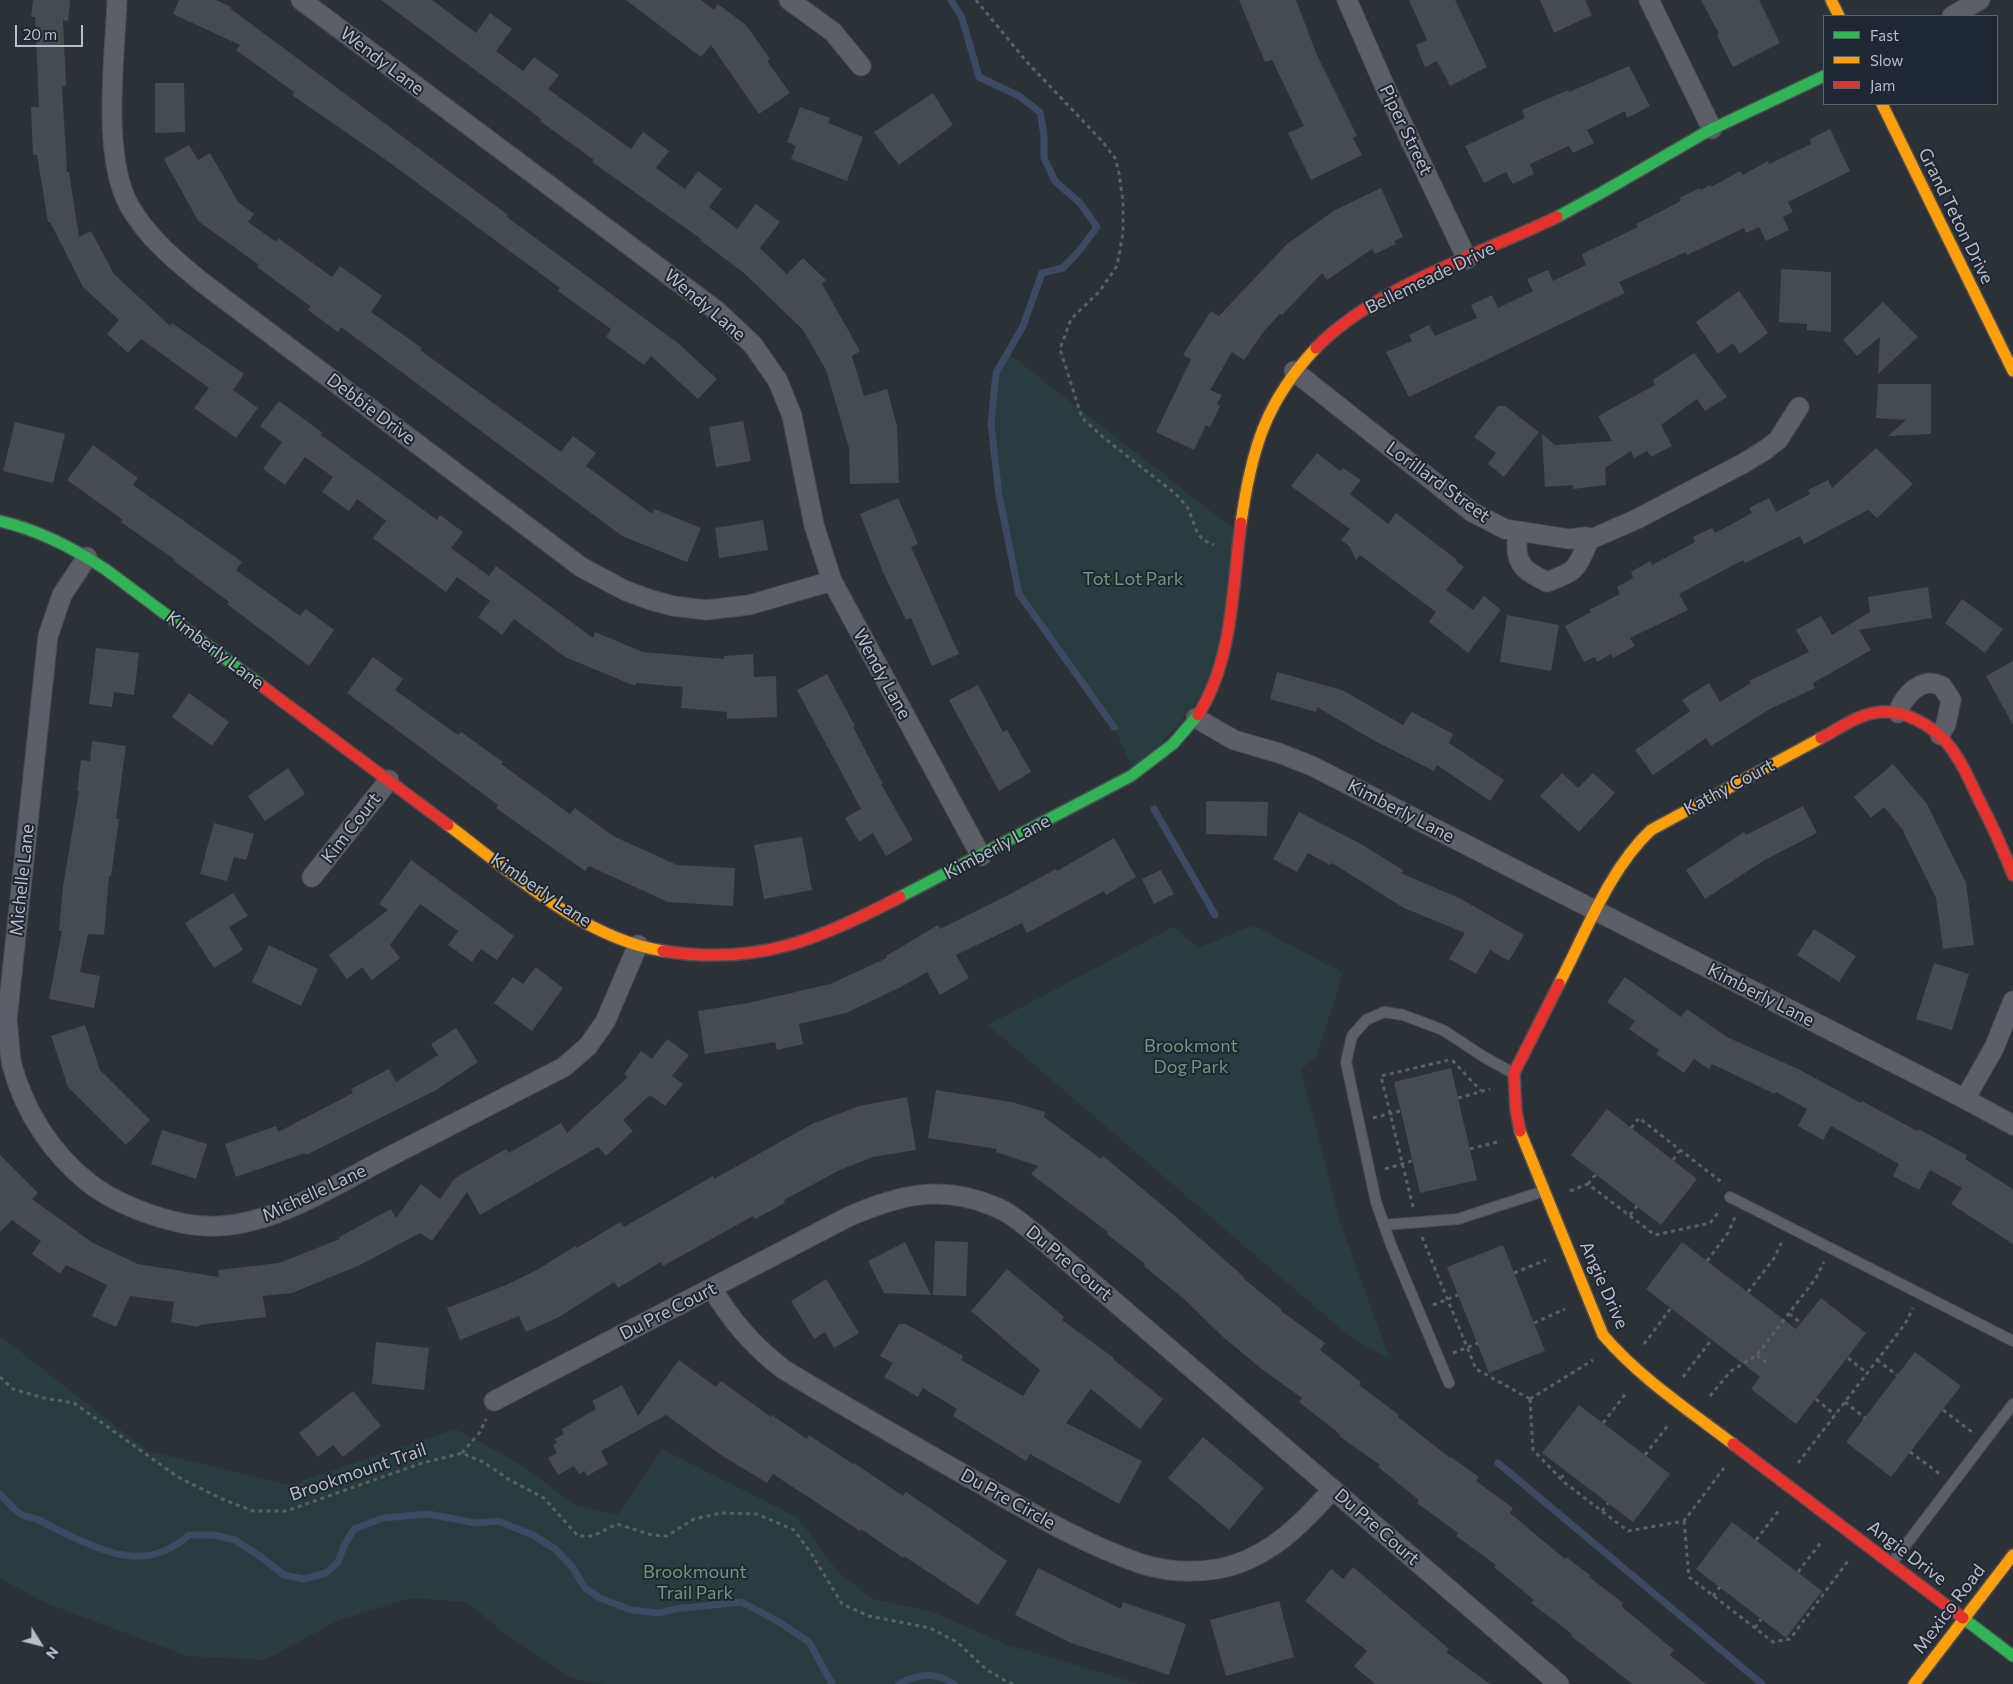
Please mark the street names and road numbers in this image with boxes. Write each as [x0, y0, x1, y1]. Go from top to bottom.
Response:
street label: Wendy Lane [336, 22, 428, 100]
street label: Piper Street [1375, 81, 1437, 179]
street label: Grand Teton Drive [1914, 145, 1998, 287]
street label: Bellemeade Drive [1362, 237, 1498, 319]
street label: Wendy Lane [660, 265, 750, 345]
street label: Debbie Drive [323, 369, 419, 449]
street label: Lorillard Street [1382, 437, 1494, 527]
street label: Kimberly Lane [162, 606, 268, 694]
street label: Wendy Lane [848, 625, 916, 723]
street label: Kathy Court [1680, 754, 1778, 820]
street label: Kimberly Lane [1344, 775, 1458, 847]
street label: Kim Court [317, 788, 385, 868]
street label: Kimberly Lane [940, 810, 1054, 884]
street label: Michelle Lane [5, 823, 39, 937]
street label: Kimberly Lane [487, 848, 595, 932]
street label: Kimberly Lane [1704, 959, 1818, 1031]
street label: Michelle Lane [259, 1160, 369, 1226]
street label: Du Pre Court [1022, 1221, 1116, 1305]
street label: Angie Drive [1575, 1238, 1633, 1332]
street label: Du Pre Court [616, 1277, 720, 1345]
street label: Brookmount Trail [287, 1438, 429, 1506]
street label: Du Pre Circle [957, 1464, 1059, 1534]
street label: Du Pre Court [1330, 1484, 1424, 1570]
street label: Angie Drive [1863, 1516, 1951, 1590]
street label: Mexico Road [1908, 1560, 1990, 1658]

